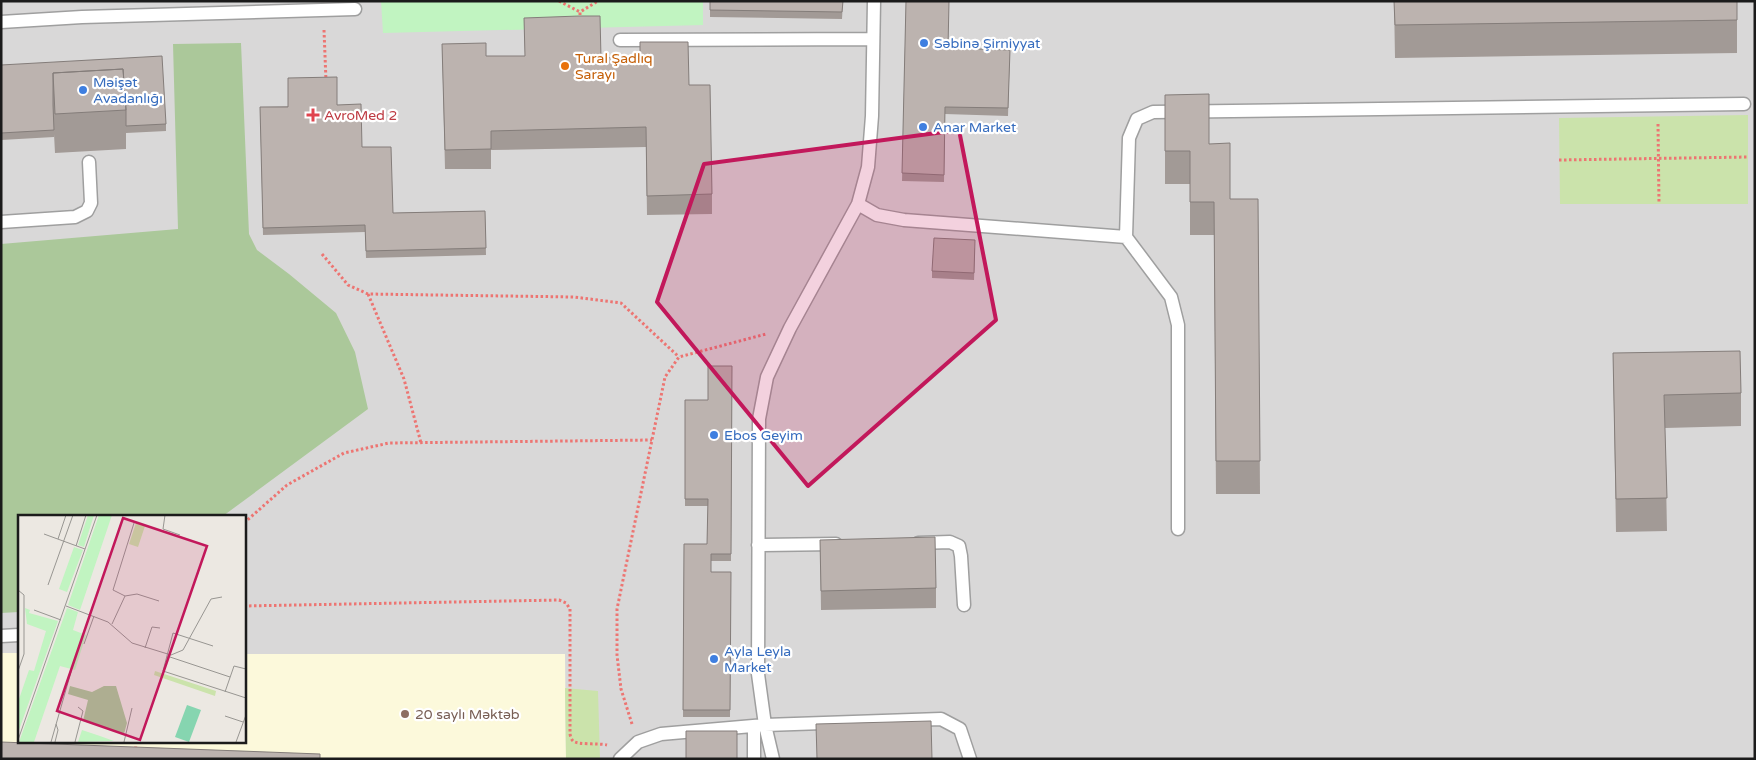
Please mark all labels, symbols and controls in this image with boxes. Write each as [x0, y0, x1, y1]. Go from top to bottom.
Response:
place label: Səbinə Şirniyyat [934, 35, 1041, 52]
marker: Səbinə Şirniyyat [918, 37, 930, 49]
place label: Tural Şadlıq Sarayı [575, 50, 653, 83]
marker: Tural Şadlıq Sarayı [559, 60, 571, 72]
place label: Məişət Avadanlığı [93, 74, 163, 107]
marker: Məişət Avadanlığı [77, 84, 89, 96]
place label: AvroMed 2 [324, 107, 397, 124]
marker: AvroMed 2 [306, 108, 320, 122]
place label: Anar Market [933, 119, 1017, 136]
marker: Anar Market [917, 121, 929, 133]
place label: Ebos Geyim [724, 427, 803, 444]
marker: Ebos Geyim [708, 429, 720, 441]
inset map [18, 515, 245, 742]
place label: Ayla Leyla Market [724, 643, 791, 676]
marker: Ayla Leyla Market [708, 653, 720, 665]
place label: 20 saylı Məktəb [415, 706, 520, 723]
marker: 20 saylı Məktəb [399, 708, 411, 720]

